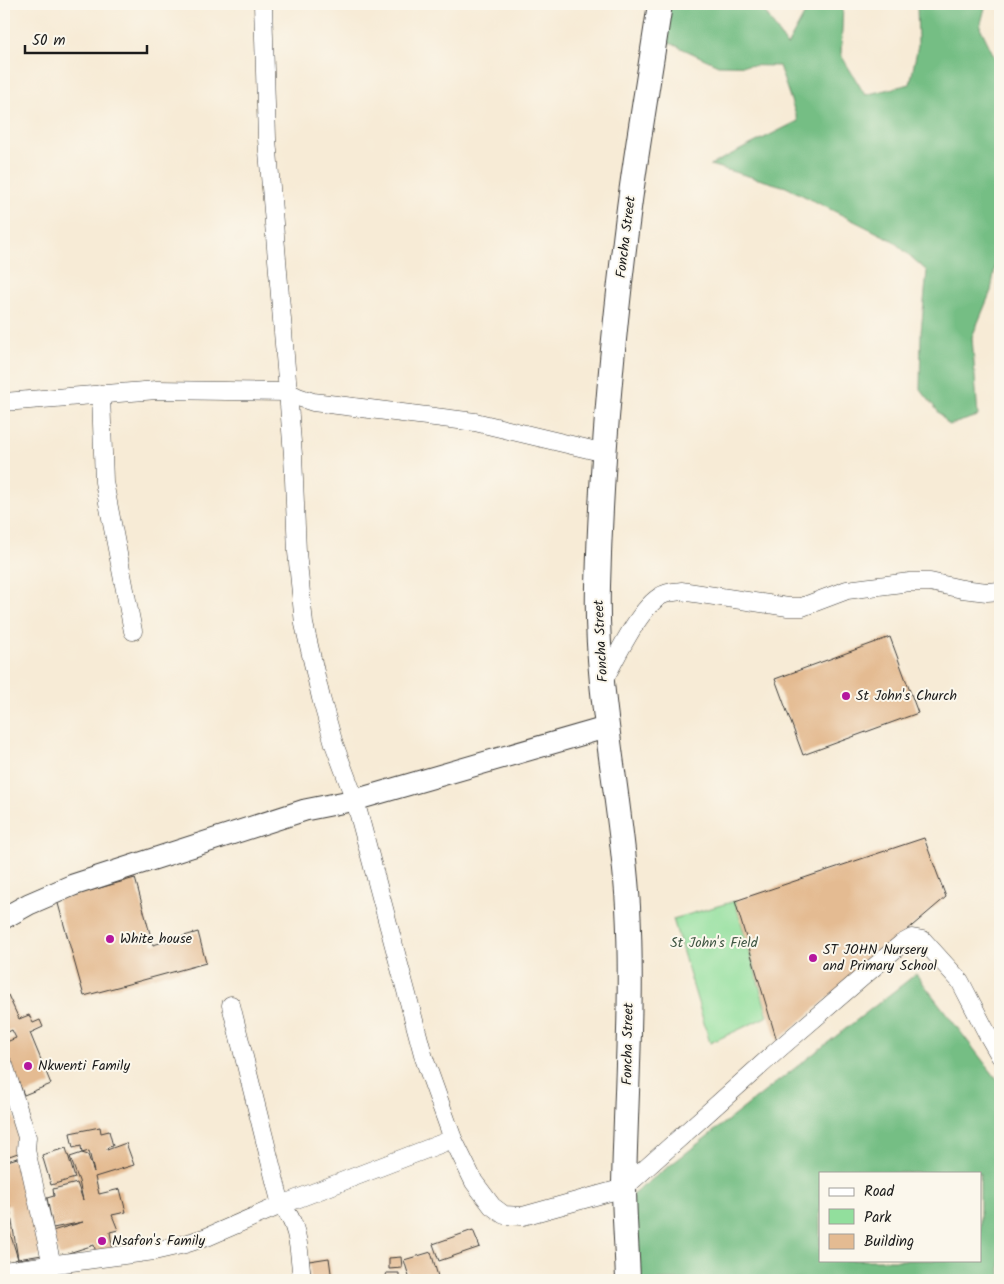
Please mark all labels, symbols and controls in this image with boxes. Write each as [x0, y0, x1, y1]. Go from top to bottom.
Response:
scale bar [25, 22, 148, 54]
text: 50 m [32, 29, 66, 53]
street label: Foncha Street [610, 194, 642, 279]
street label: Foncha Street [588, 599, 614, 683]
place label: St John's Church [856, 685, 957, 707]
marker: St John's Church [840, 690, 852, 702]
place label: White house [120, 928, 193, 950]
park label: St John's Field [670, 932, 759, 954]
marker: White house [104, 933, 116, 945]
place label: ST JOHN Nursery and Primary School [823, 939, 938, 977]
marker: ST JOHN Nursery and Primary School [807, 952, 819, 964]
street label: Foncha Street [616, 1002, 640, 1085]
place label: Nkwenti Family [38, 1055, 130, 1077]
marker: Nkwenti Family [22, 1060, 34, 1072]
legend [819, 1172, 982, 1262]
text: Road [864, 1180, 895, 1204]
text: Park [864, 1206, 892, 1230]
place label: Nsafon's Family [112, 1230, 205, 1252]
text: Building [864, 1230, 914, 1254]
marker: Nsafon's Family [96, 1235, 108, 1247]

